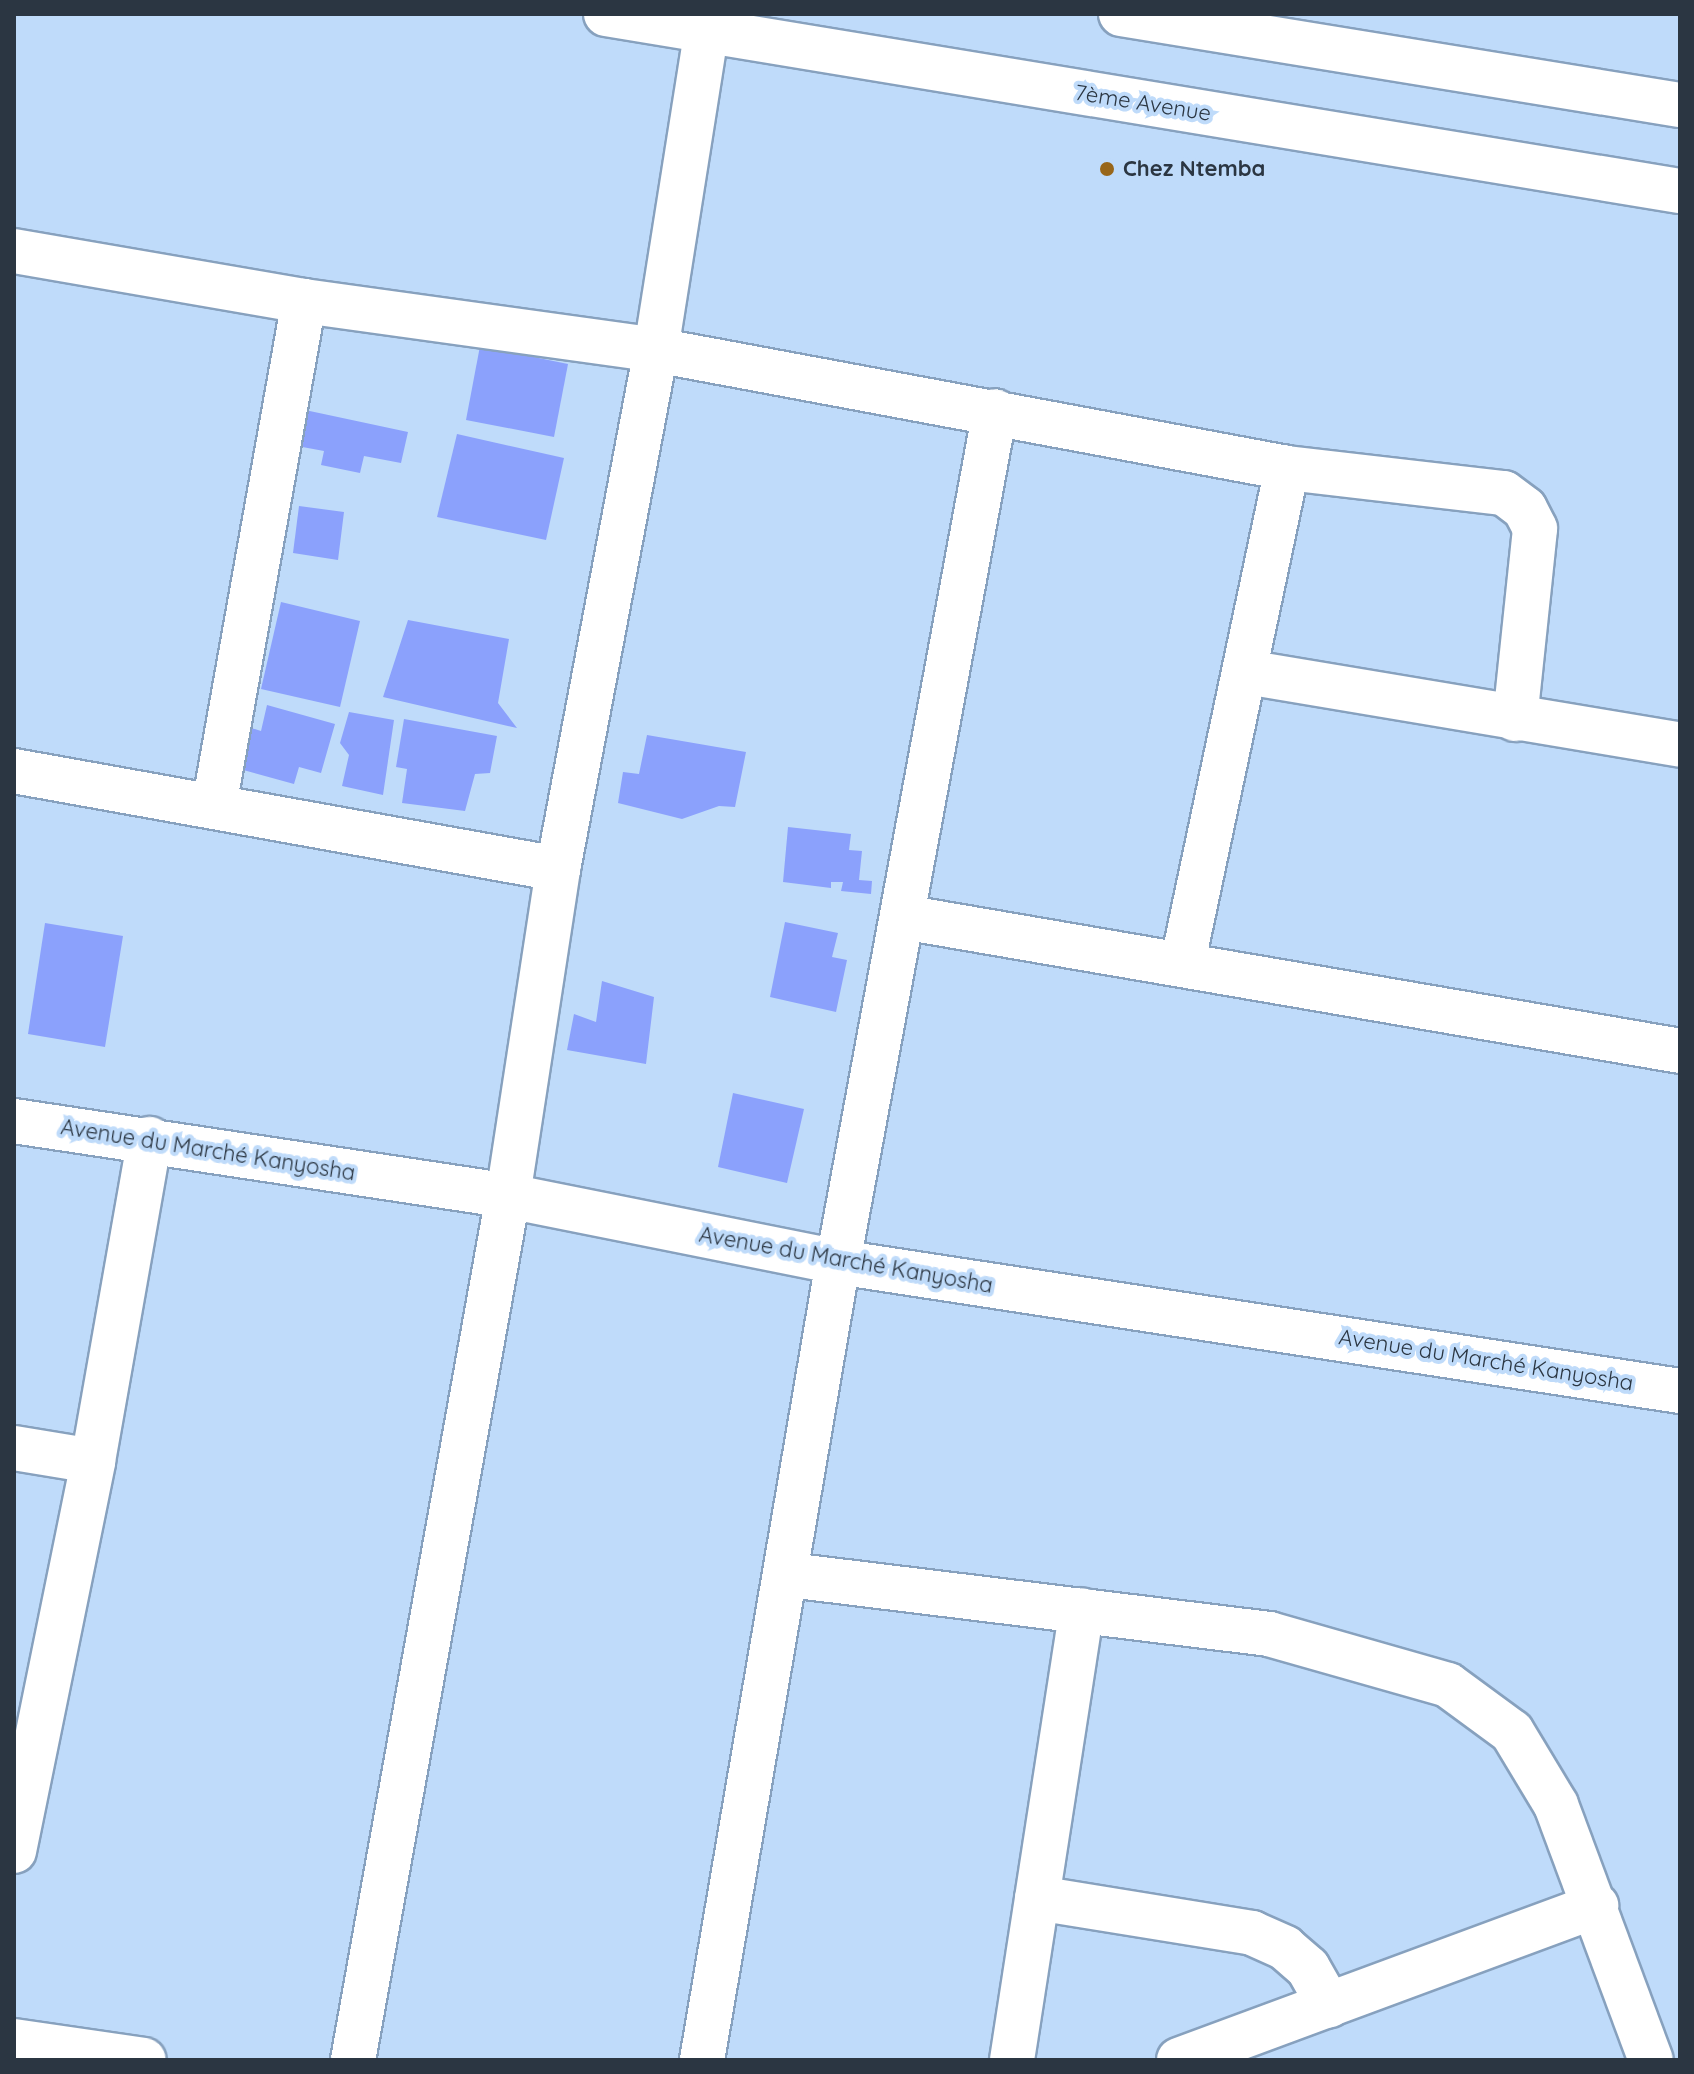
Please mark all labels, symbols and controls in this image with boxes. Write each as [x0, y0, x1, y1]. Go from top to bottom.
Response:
street label: 7ème Avenue [1073, 79, 1213, 127]
place label: Chez Ntemba [1123, 156, 1265, 182]
marker: Chez Ntemba [1098, 160, 1116, 178]
street label: Avenue du Marché Kanyosha [59, 1114, 357, 1186]
street label: Avenue du Marché Kanyosha [697, 1221, 995, 1299]
street label: Avenue du Marché Kanyosha [1337, 1324, 1635, 1396]

